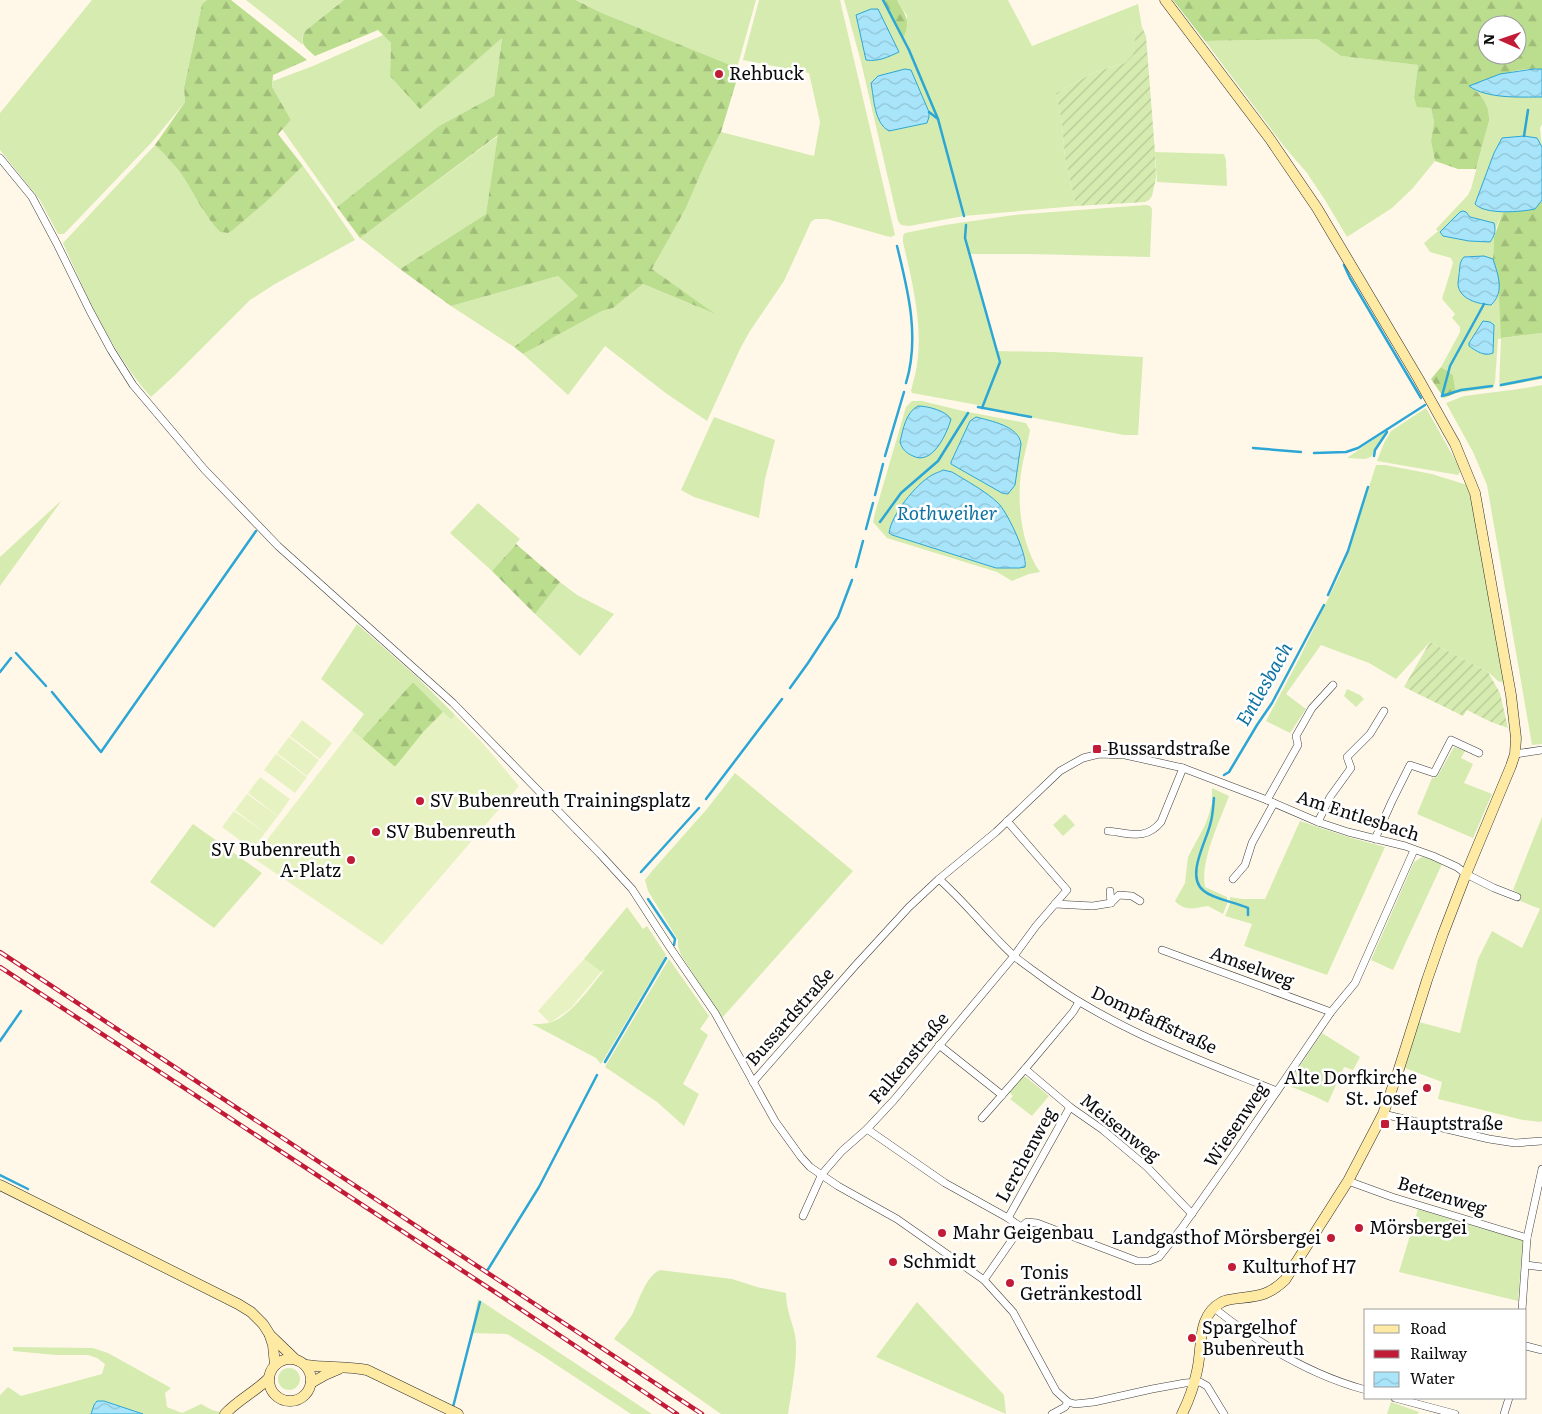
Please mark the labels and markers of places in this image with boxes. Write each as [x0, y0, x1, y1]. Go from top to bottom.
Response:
place label: Rehbuck [729, 59, 805, 86]
marker: Rehbuck [713, 68, 725, 80]
place label: Bussardstraße [1107, 734, 1230, 761]
marker: Bussardstraße [1091, 743, 1103, 755]
place label: SV Bubenreuth Trainingsplatz [430, 786, 690, 813]
marker: SV Bubenreuth Trainingsplatz [414, 795, 426, 807]
place label: SV Bubenreuth [386, 817, 516, 844]
marker: SV Bubenreuth [370, 826, 382, 838]
place label: SV Bubenreuth A-Platz [211, 835, 341, 883]
marker: SV Bubenreuth A-Platz [345, 854, 357, 866]
place label: Alte Dorfkirche St. Josef [1284, 1063, 1419, 1111]
marker: Alte Dorfkirche St. Josef [1421, 1082, 1433, 1094]
place label: Hauptstraße [1395, 1109, 1503, 1136]
marker: Hauptstraße [1379, 1118, 1391, 1130]
place label: Mörsbergei [1369, 1213, 1467, 1240]
place label: Mahr Geigenbau [952, 1218, 1094, 1245]
marker: Mörsbergei [1353, 1222, 1365, 1234]
place label: Landgasthof Mörsbergei [1112, 1223, 1321, 1250]
marker: Mahr Geigenbau [936, 1227, 948, 1239]
marker: Landgasthof Mörsbergei [1325, 1232, 1337, 1244]
place label: Schmidt [903, 1247, 977, 1274]
place label: Kulturhof H7 [1242, 1252, 1356, 1279]
marker: Schmidt [887, 1256, 899, 1268]
place label: Tonis Getränkestodl [1020, 1258, 1142, 1306]
marker: Kulturhof H7 [1226, 1261, 1238, 1273]
marker: Tonis Getränkestodl [1004, 1277, 1016, 1289]
place label: Spargelhof Bubenreuth [1202, 1313, 1305, 1361]
marker: Spargelhof Bubenreuth [1186, 1332, 1198, 1344]

